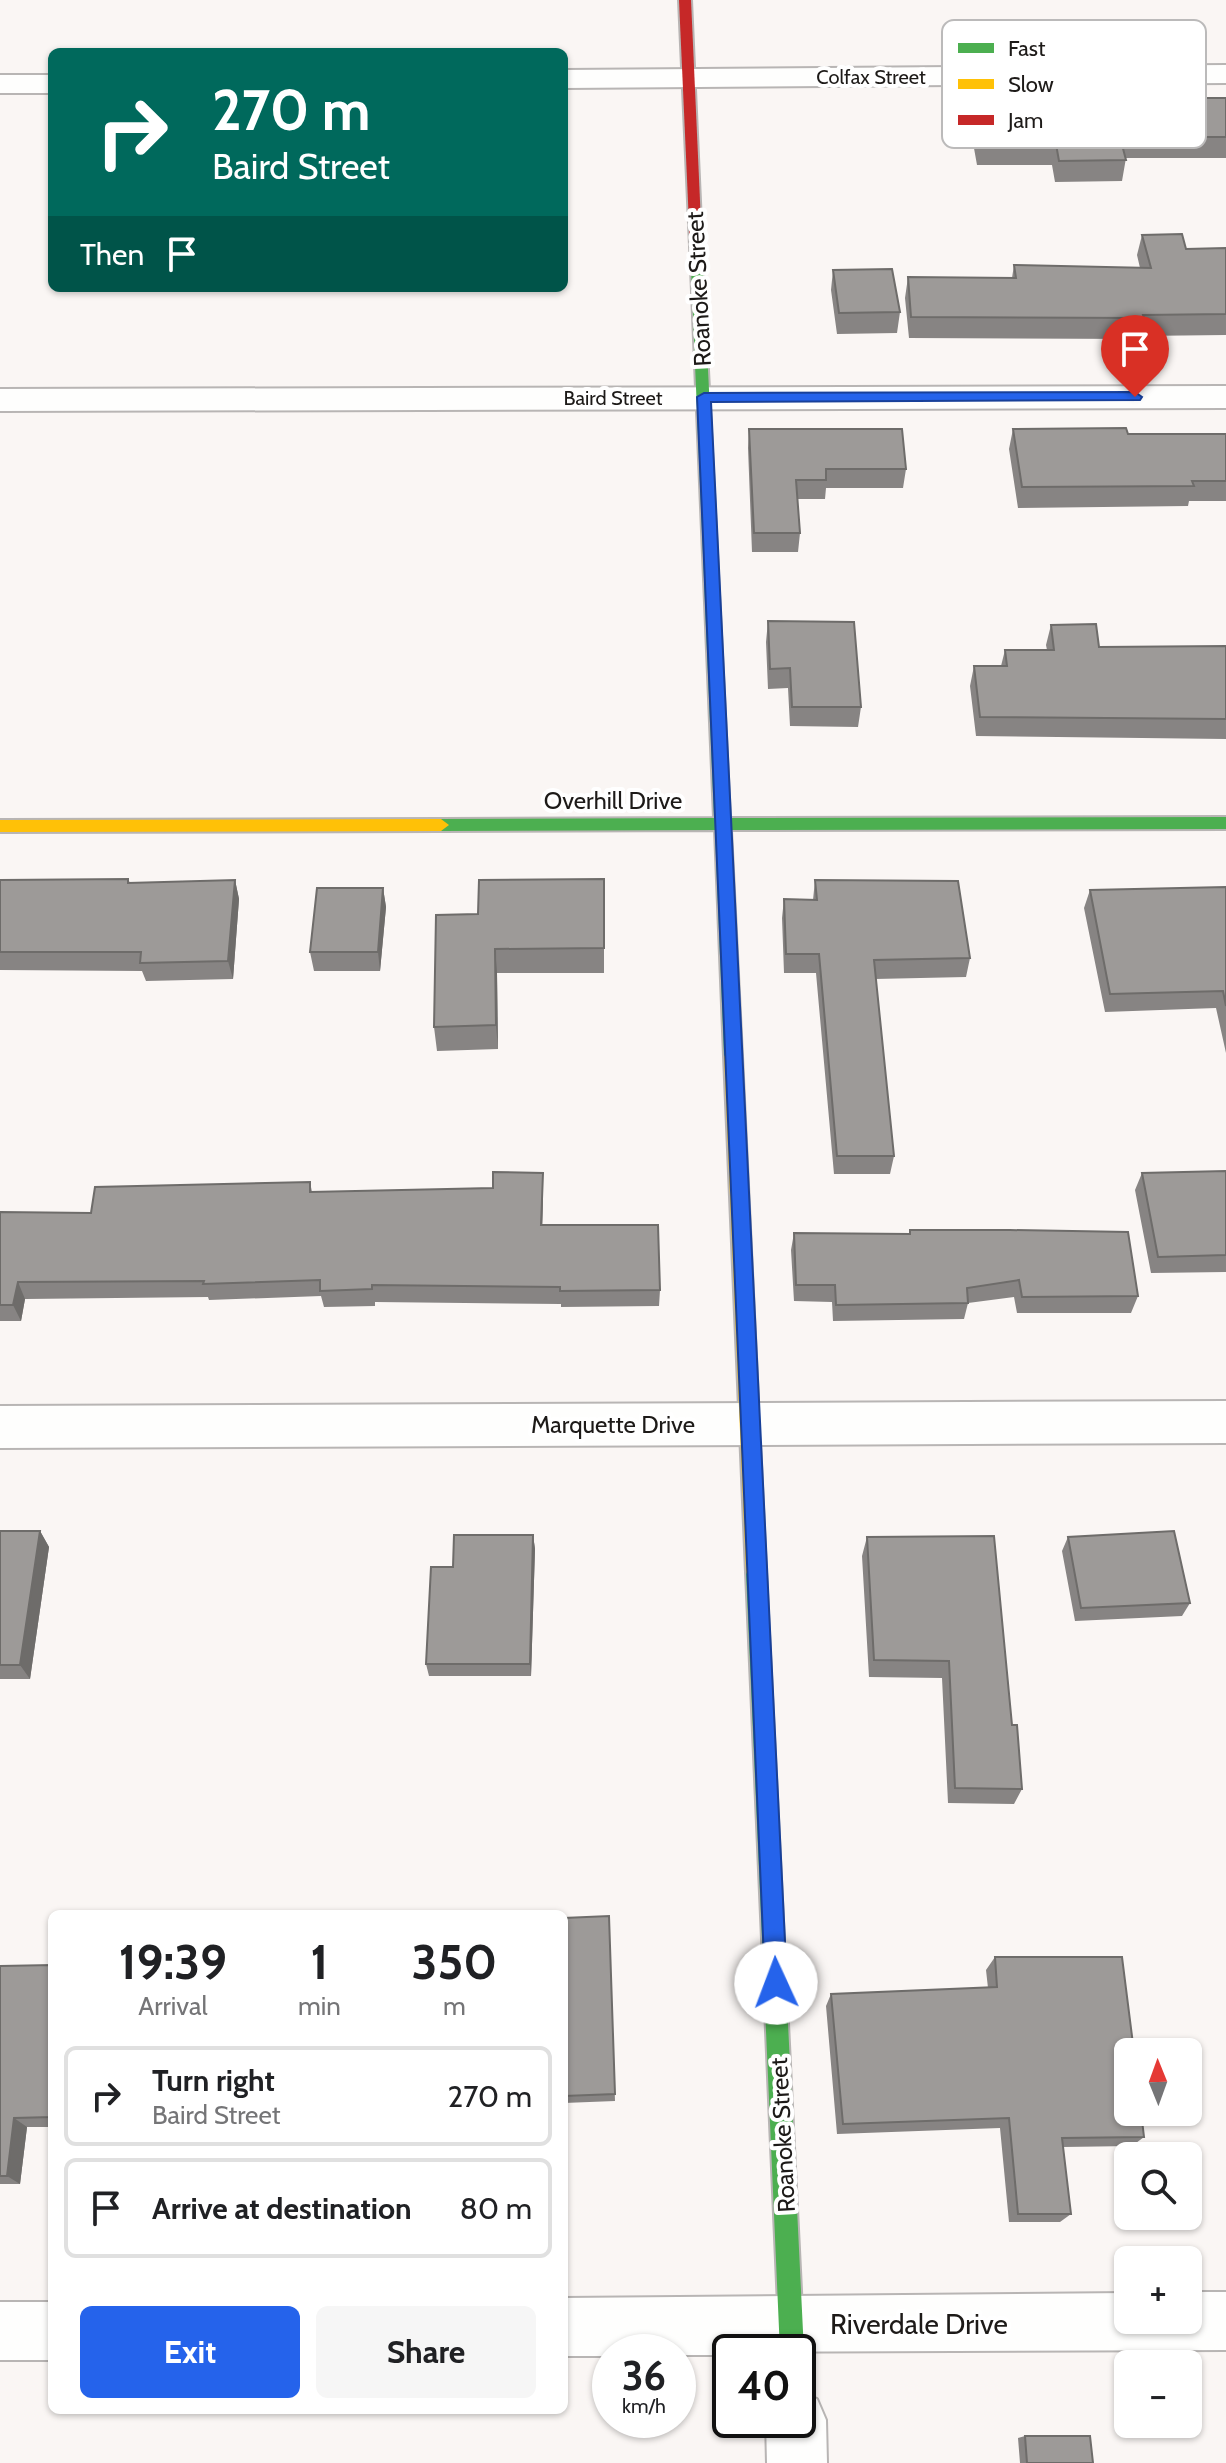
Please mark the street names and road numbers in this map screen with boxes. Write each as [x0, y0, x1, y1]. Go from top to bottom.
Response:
street label: Colfax Street [816, 65, 926, 89]
street label: Roanoke Street [680, 211, 717, 367]
street label: Baird Street [564, 386, 663, 410]
street label: Overhill Drive [544, 786, 682, 815]
street label: Marquette Drive [531, 1410, 695, 1439]
street label: Roanoke Street [764, 2057, 801, 2213]
street label: Riverdale Drive [830, 2307, 1008, 2341]

